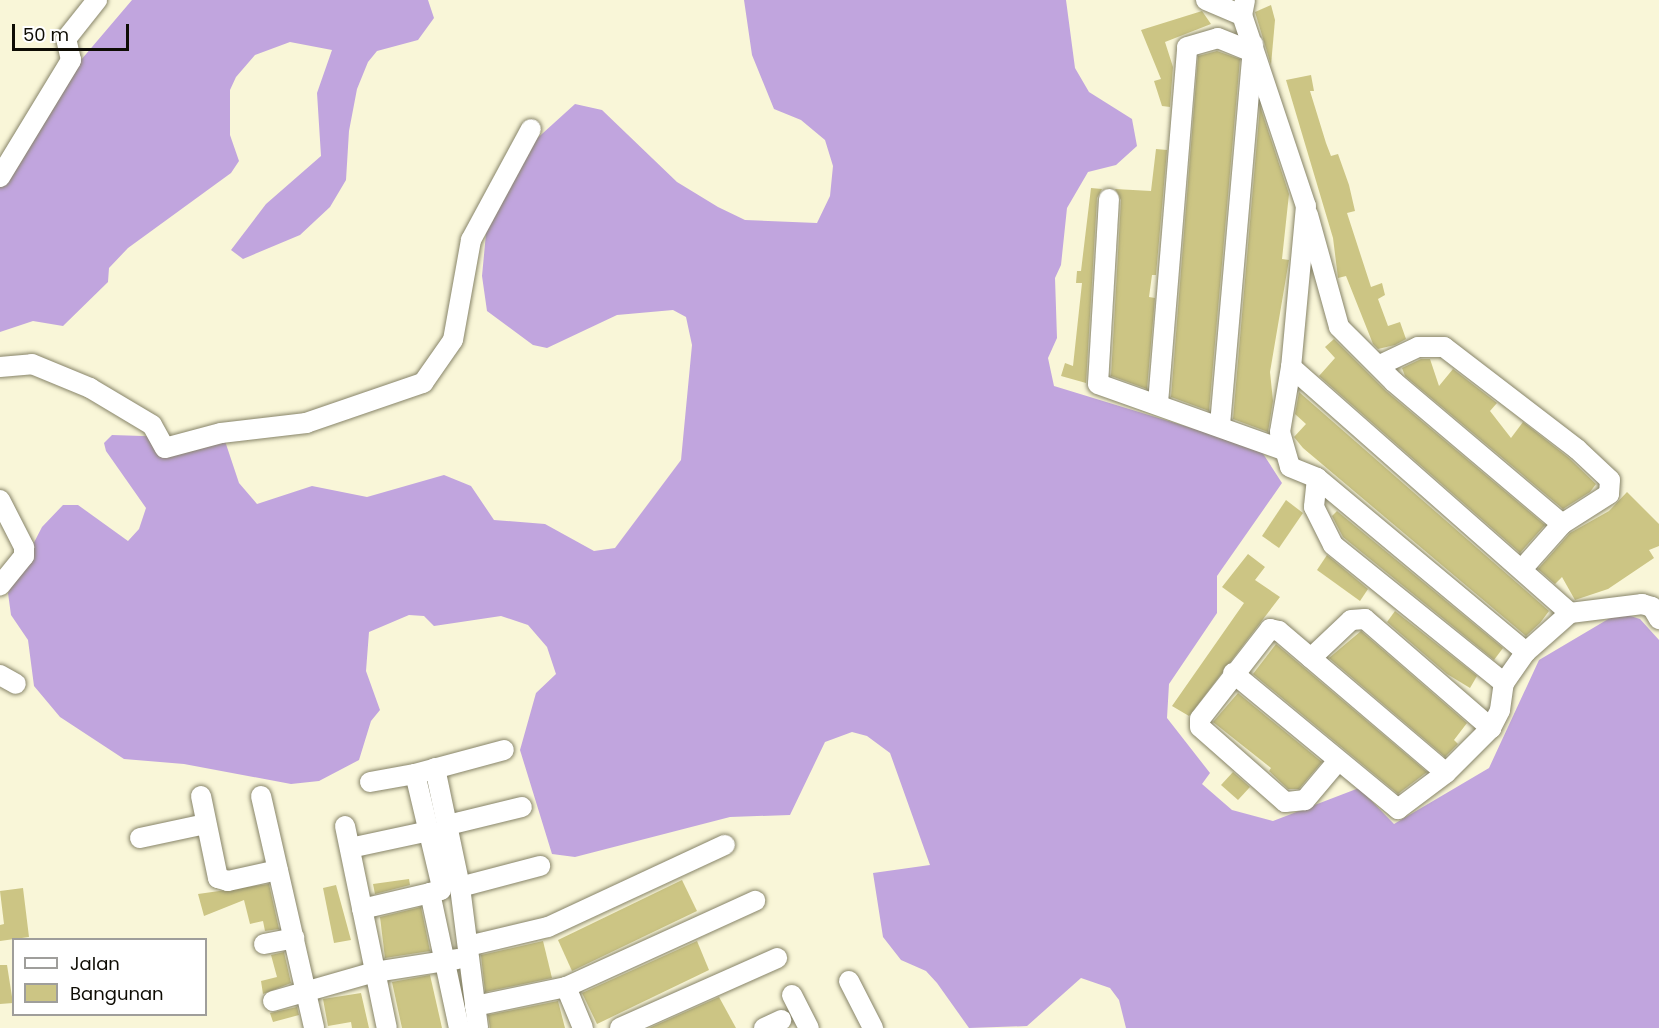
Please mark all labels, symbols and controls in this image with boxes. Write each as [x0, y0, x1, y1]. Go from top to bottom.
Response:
scale bar [15, 12, 132, 50]
text: 50 m [23, 22, 69, 47]
legend [12, 938, 207, 1016]
text: Jalan [70, 951, 120, 976]
text: Bangunan [70, 981, 164, 1006]

